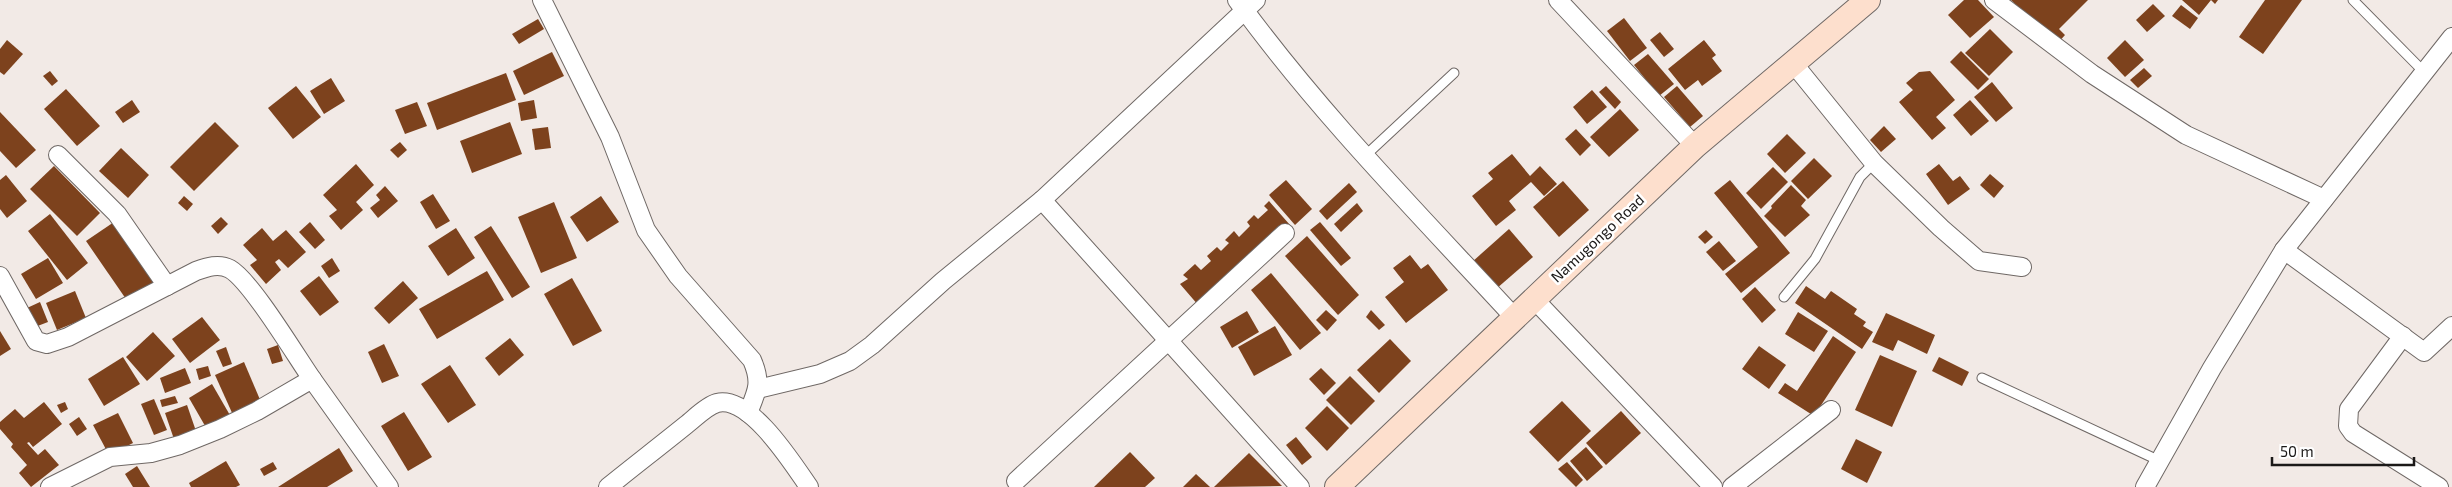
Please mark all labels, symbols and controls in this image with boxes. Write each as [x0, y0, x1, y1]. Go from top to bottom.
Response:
street label: Namugongo Road [1547, 190, 1647, 286]
scale bar [2272, 434, 2414, 466]
text: 50 m [2280, 442, 2314, 460]

